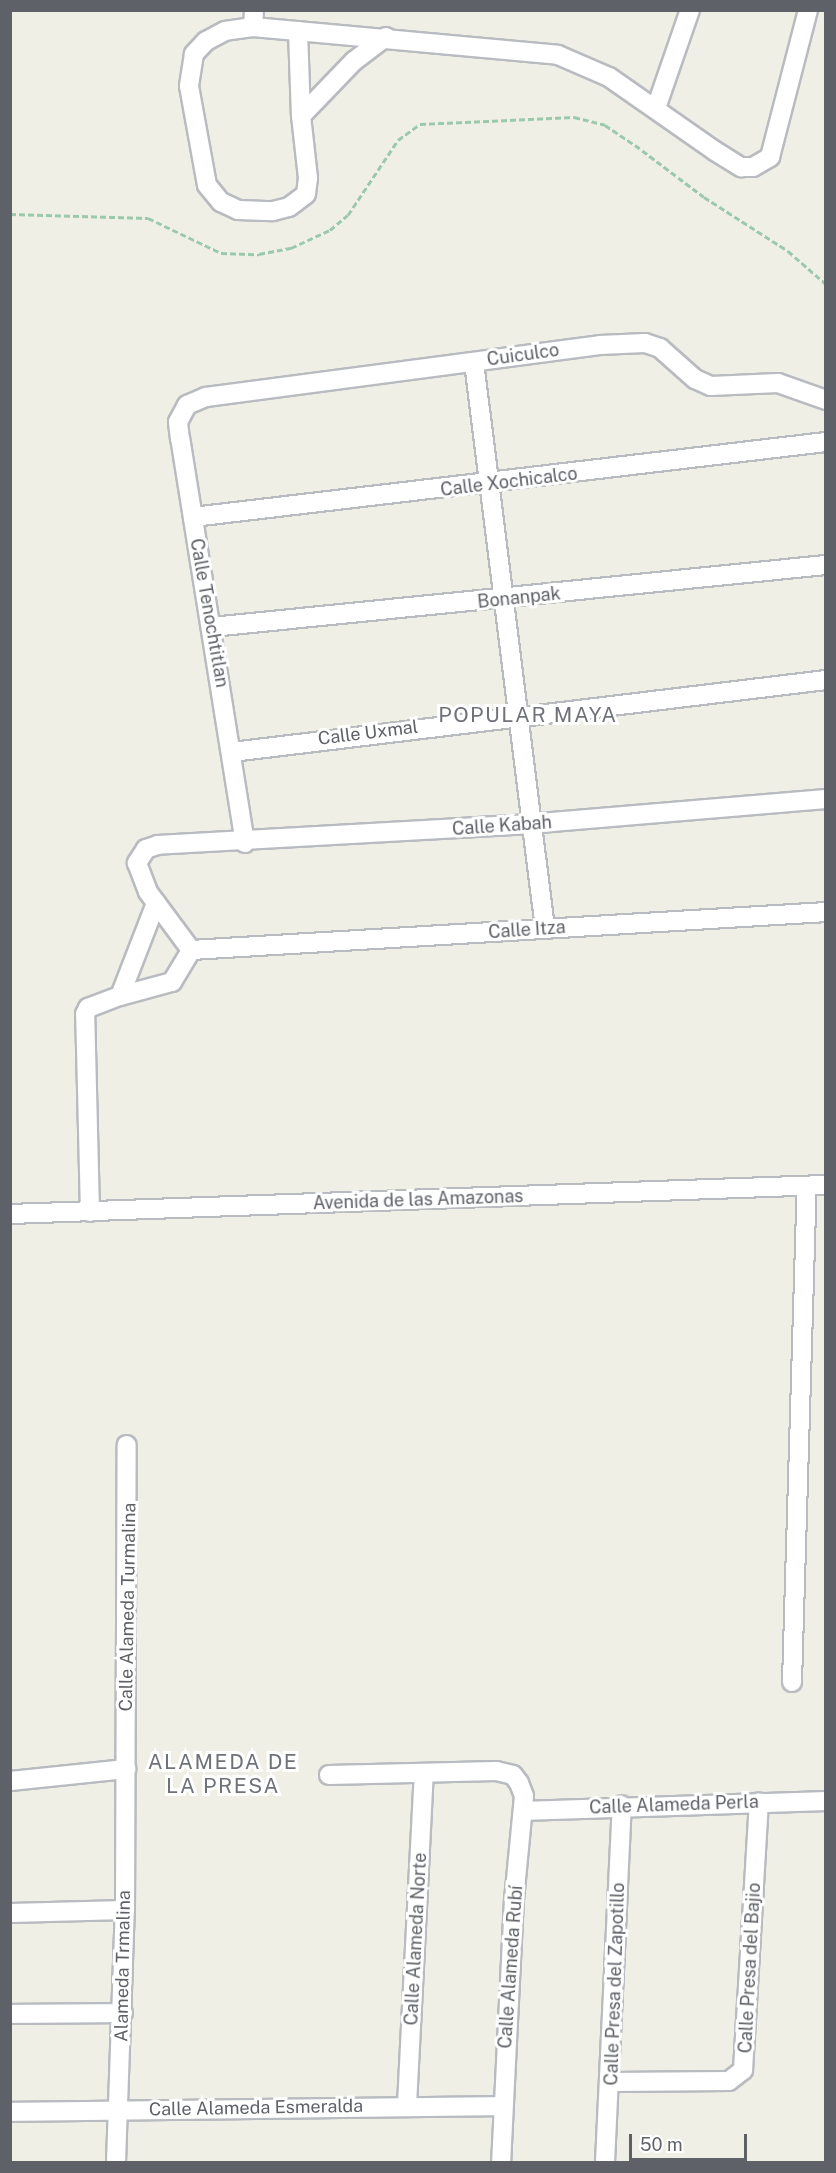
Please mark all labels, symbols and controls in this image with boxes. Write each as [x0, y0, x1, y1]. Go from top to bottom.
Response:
street label: Cuiculco [486, 339, 560, 371]
street label: Calle Xochicalco [439, 463, 579, 501]
street label: Calle Tenochtitlan [185, 537, 233, 689]
street label: Bonanpak [476, 583, 562, 613]
district label: POPULAR MAYA [438, 702, 618, 728]
street label: Calle Uxmal [317, 716, 419, 750]
street label: Calle Kabah [451, 812, 553, 840]
street label: Calle Itza [488, 917, 566, 943]
street label: Avenida de las Amazonas [312, 1186, 524, 1214]
street label: Calle Alameda Turmalina [115, 1502, 141, 1712]
district label: ALAMEDA DE LA PRESA [148, 1749, 298, 1799]
street label: Calle Alameda Perla [589, 1791, 759, 1819]
street label: Calle Alameda Norte [401, 1852, 431, 2026]
street label: Calle Presa del Zapotillo [601, 1882, 629, 2086]
street label: Calle Presa del Bajio [735, 1882, 765, 2054]
street label: Calle Alameda Rubí [495, 1885, 527, 2049]
street label: Alameda Trmalina [111, 1890, 135, 2042]
street label: Calle Alameda Esmeralda [149, 2095, 363, 2121]
scale bar [632, 2122, 750, 2160]
text: 50 m [640, 2134, 683, 2155]

